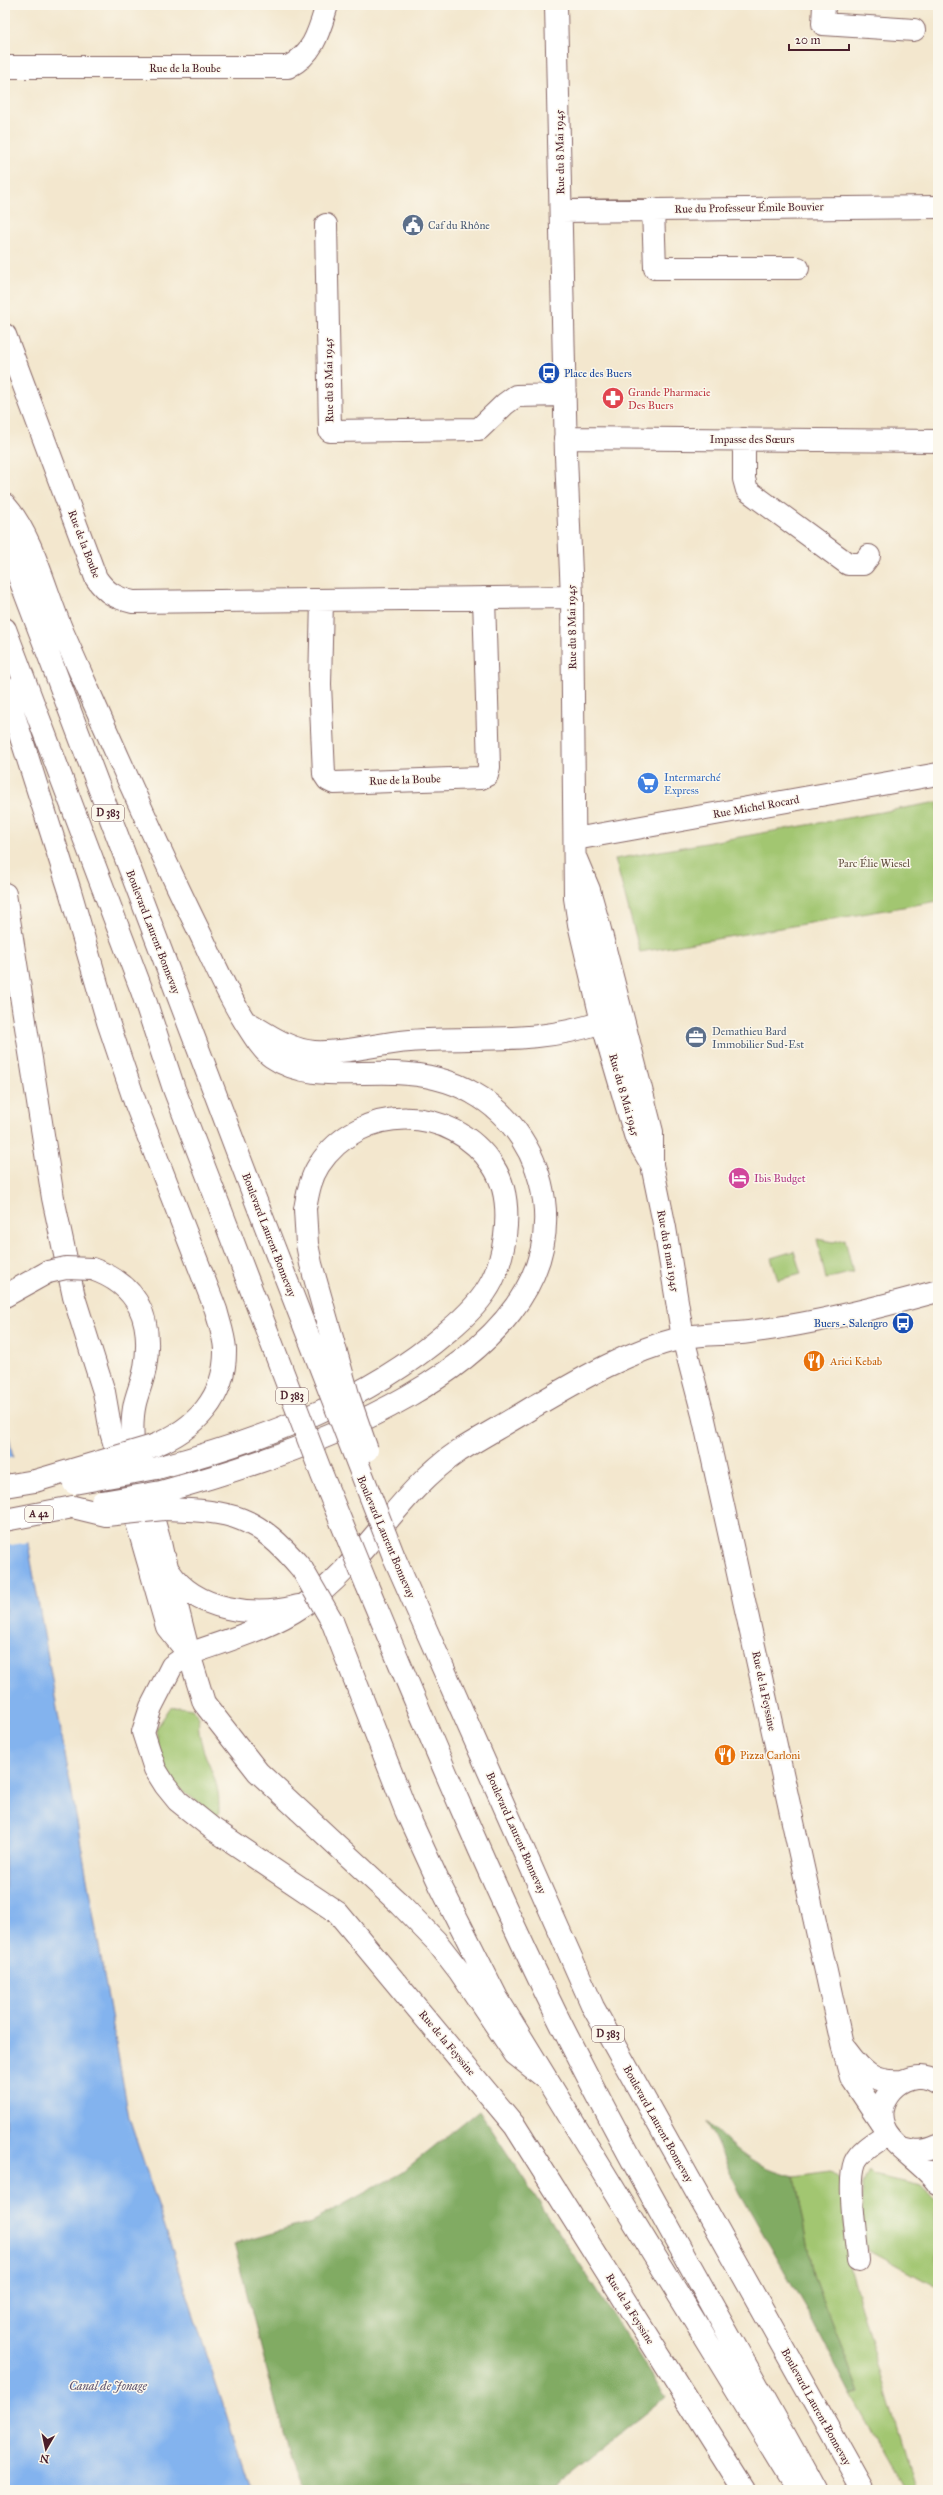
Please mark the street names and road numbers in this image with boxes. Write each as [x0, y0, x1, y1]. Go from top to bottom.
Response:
street label: Rue de la Boube [149, 62, 221, 75]
street label: Rue du 8 Mai 1945 [553, 109, 567, 195]
street label: Rue du Professeur Émile Bouvier [674, 199, 824, 216]
street label: Rue du 8 Mai 1945 [322, 337, 336, 423]
street label: Impasse des Sœurs [710, 433, 794, 446]
street label: Rue de la Boube [65, 508, 103, 580]
street label: Rue du 8 Mai 1945 [565, 584, 579, 670]
street label: Rue de la Boube [369, 772, 441, 788]
street label: Rue Michel Rocard [712, 793, 801, 821]
road number: D 383 [92, 805, 124, 821]
street label: Boulevard Laurent Bonnevay [123, 868, 183, 997]
street label: Rue du 8 Mai 1945 [606, 1052, 642, 1138]
street label: Boulevard Laurent Bonnevay [239, 1171, 299, 1300]
street label: Rue du 8 mai 1945 [654, 1209, 682, 1293]
road number: D 383 [276, 1388, 308, 1404]
street label: Boulevard Laurent Bonnevay [354, 1474, 418, 1601]
road number: A 42 [25, 1506, 53, 1522]
street label: Rue de la Feyssine [749, 1650, 779, 1732]
street label: Boulevard Laurent Bonnevay [483, 1770, 549, 1897]
street label: Rue de la Feyssine [416, 2008, 478, 2079]
road number: D 383 [592, 2026, 624, 2042]
street label: Boulevard Laurent Bonnevay [620, 2063, 696, 2186]
street label: Rue de la Feyssine [603, 2271, 657, 2347]
street label: Boulevard Laurent Bonnevay [778, 2346, 854, 2469]

